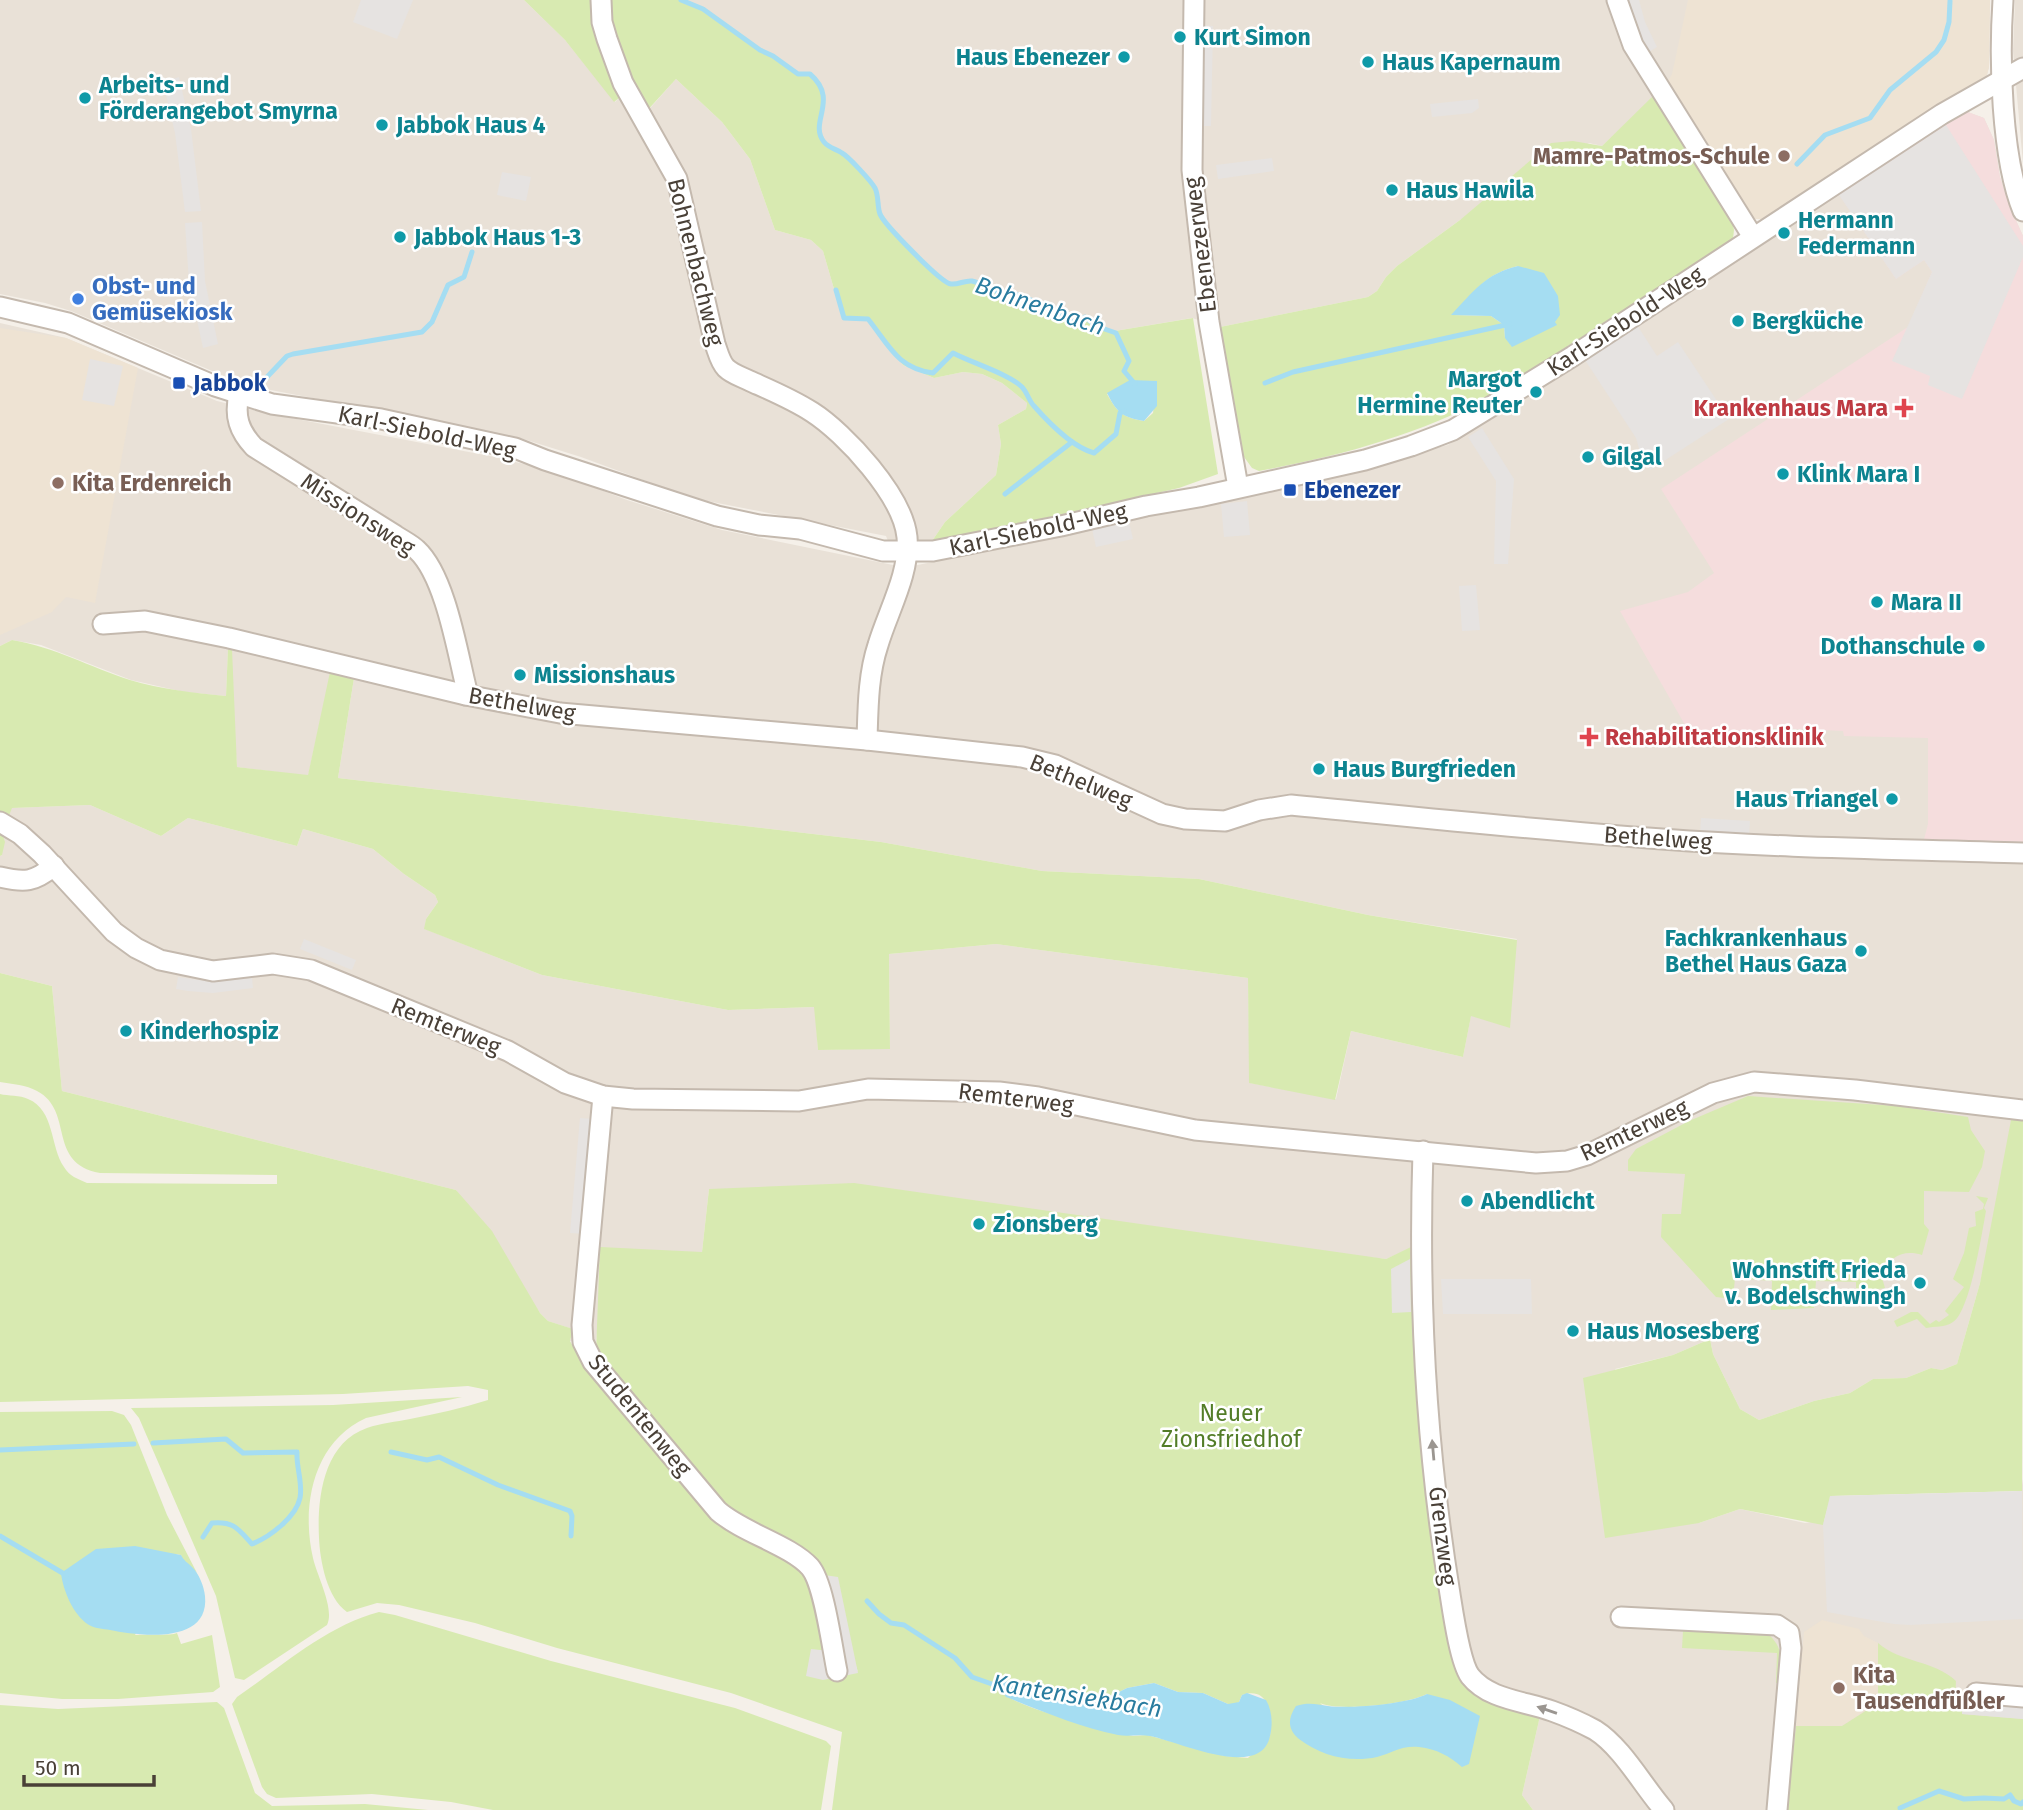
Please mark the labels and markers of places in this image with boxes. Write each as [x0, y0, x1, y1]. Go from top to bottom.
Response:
place label: Kurt Simon [1194, 23, 1311, 51]
marker: Kurt Simon [1172, 29, 1188, 45]
place label: Haus Ebenezer [956, 43, 1111, 71]
place label: Haus Kapernaum [1382, 48, 1561, 76]
marker: Haus Ebenezer [1116, 49, 1132, 65]
marker: Haus Kapernaum [1360, 54, 1376, 70]
place label: Arbeits- und Förderangebot Smyrna [98, 71, 338, 125]
marker: Arbeits- und Förderangebot Smyrna [77, 90, 93, 106]
place label: Jabbok Haus 4 [395, 111, 546, 139]
marker: Jabbok Haus 4 [374, 117, 390, 133]
place label: Mamre-Patmos-Schule [1533, 142, 1770, 170]
marker: Mamre-Patmos-Schule [1776, 148, 1792, 164]
place label: Haus Hawila [1406, 176, 1534, 204]
marker: Haus Hawila [1384, 182, 1400, 198]
place label: Hermann Federmann [1798, 206, 1915, 260]
place label: Jabbok Haus 1-3 [413, 223, 581, 251]
marker: Hermann Federmann [1776, 225, 1792, 241]
marker: Jabbok Haus 1-3 [392, 229, 408, 245]
place label: Obst- und Gemüsekiosk [92, 272, 233, 326]
marker: Obst- und Gemüsekiosk [70, 291, 86, 307]
place label: Bergküche [1752, 307, 1863, 335]
marker: Bergküche [1730, 313, 1746, 329]
place label: Margot Hermine Reuter [1357, 365, 1523, 419]
place label: Jabbok [192, 369, 267, 397]
marker: Jabbok [171, 375, 187, 391]
marker: Margot Hermine Reuter [1528, 384, 1544, 400]
place label: Krankenhaus Mara [1693, 394, 1888, 422]
marker: Krankenhaus Mara [1894, 398, 1914, 418]
place label: Gilgal [1602, 443, 1662, 471]
marker: Gilgal [1580, 449, 1596, 465]
place label: Klink Mara I [1797, 460, 1920, 488]
marker: Klink Mara I [1775, 466, 1791, 482]
place label: Kita Erdenreich [72, 469, 232, 497]
marker: Kita Erdenreich [50, 475, 66, 491]
place label: Ebenezer [1304, 476, 1401, 504]
marker: Ebenezer [1282, 482, 1298, 498]
place label: Mara II [1891, 588, 1962, 616]
marker: Mara II [1869, 594, 1885, 610]
place label: Dothanschule [1821, 632, 1965, 660]
marker: Dothanschule [1971, 638, 1987, 654]
place label: Missionshaus [534, 661, 675, 689]
marker: Missionshaus [512, 667, 528, 683]
place label: Rehabilitationsklinik [1605, 723, 1824, 751]
marker: Rehabilitationsklinik [1579, 727, 1599, 747]
place label: Haus Burgfrieden [1333, 755, 1516, 783]
marker: Haus Burgfrieden [1311, 761, 1327, 777]
place label: Haus Triangel [1735, 785, 1878, 813]
marker: Haus Triangel [1884, 791, 1900, 807]
place label: Fachkrankenhaus Bethel Haus Gaza [1665, 924, 1847, 978]
marker: Fachkrankenhaus Bethel Haus Gaza [1853, 943, 1869, 959]
place label: Kinderhospiz [140, 1017, 279, 1045]
marker: Kinderhospiz [118, 1023, 134, 1039]
place label: Abendlicht [1480, 1187, 1596, 1215]
marker: Abendlicht [1459, 1193, 1475, 1209]
place label: Zionsberg [993, 1210, 1098, 1238]
marker: Zionsberg [971, 1216, 987, 1232]
place label: Wohnstift Frieda v. Bodelschwingh [1724, 1256, 1906, 1310]
marker: Wohnstift Frieda v. Bodelschwingh [1912, 1275, 1928, 1291]
place label: Haus Mosesberg [1587, 1317, 1759, 1345]
marker: Haus Mosesberg [1565, 1323, 1581, 1339]
place label: Kita Tausendfüßler [1853, 1661, 2006, 1715]
marker: Kita Tausendfüßler [1831, 1680, 1847, 1696]

